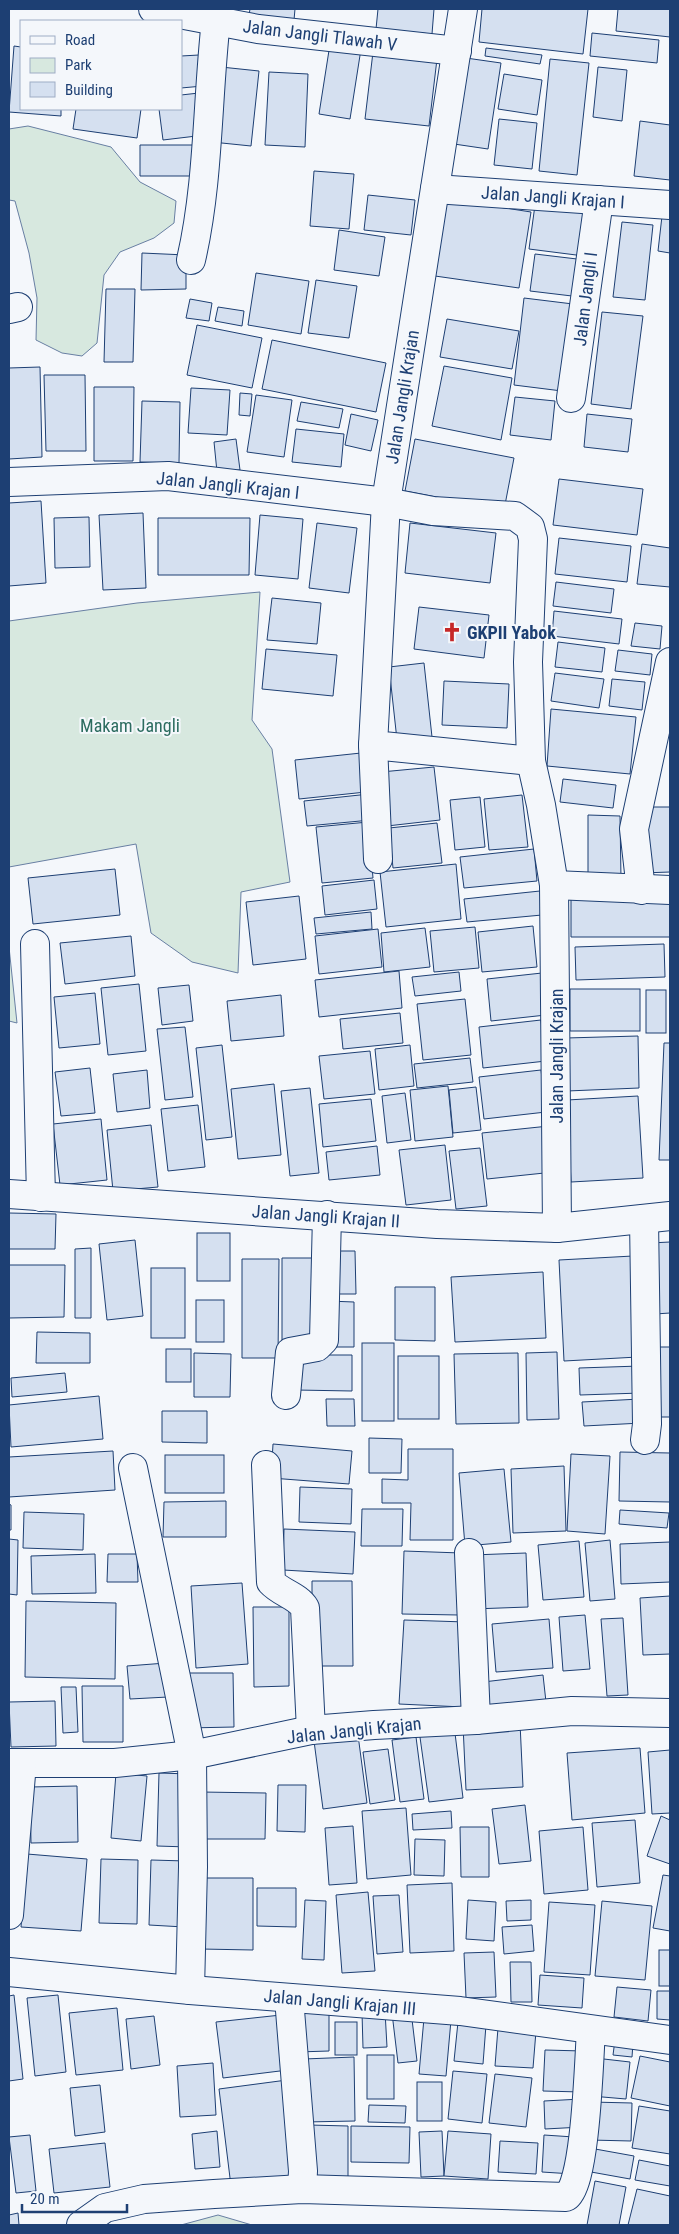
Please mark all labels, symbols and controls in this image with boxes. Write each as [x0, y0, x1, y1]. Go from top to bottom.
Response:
street label: Jalan Jangli Tlawah V [242, 15, 398, 55]
legend [20, 20, 182, 110]
text: Road [65, 31, 95, 49]
text: Park [65, 56, 92, 74]
text: Building [65, 81, 113, 99]
street label: Jalan Jangli Krajan I [481, 182, 625, 212]
street label: Jalan Jangli I [569, 251, 601, 347]
street label: Jalan Jangli Krajan [381, 329, 423, 465]
street label: Jalan Jangli Krajan I [155, 467, 301, 503]
church icon: GKPII Yabok [441, 621, 463, 643]
place label: GKPII Yabok [467, 622, 556, 643]
park label: Makam Jangli [80, 715, 180, 736]
street label: Jalan Jangli Krajan [546, 988, 567, 1124]
street label: Jalan Jangli Krajan II [251, 1200, 401, 1232]
street label: Jalan Jangli Krajan [286, 1712, 422, 1748]
street label: Jalan Jangli Krajan III [263, 1985, 417, 2019]
scale bar [22, 2182, 128, 2214]
text: 20 m [30, 2190, 60, 2208]

